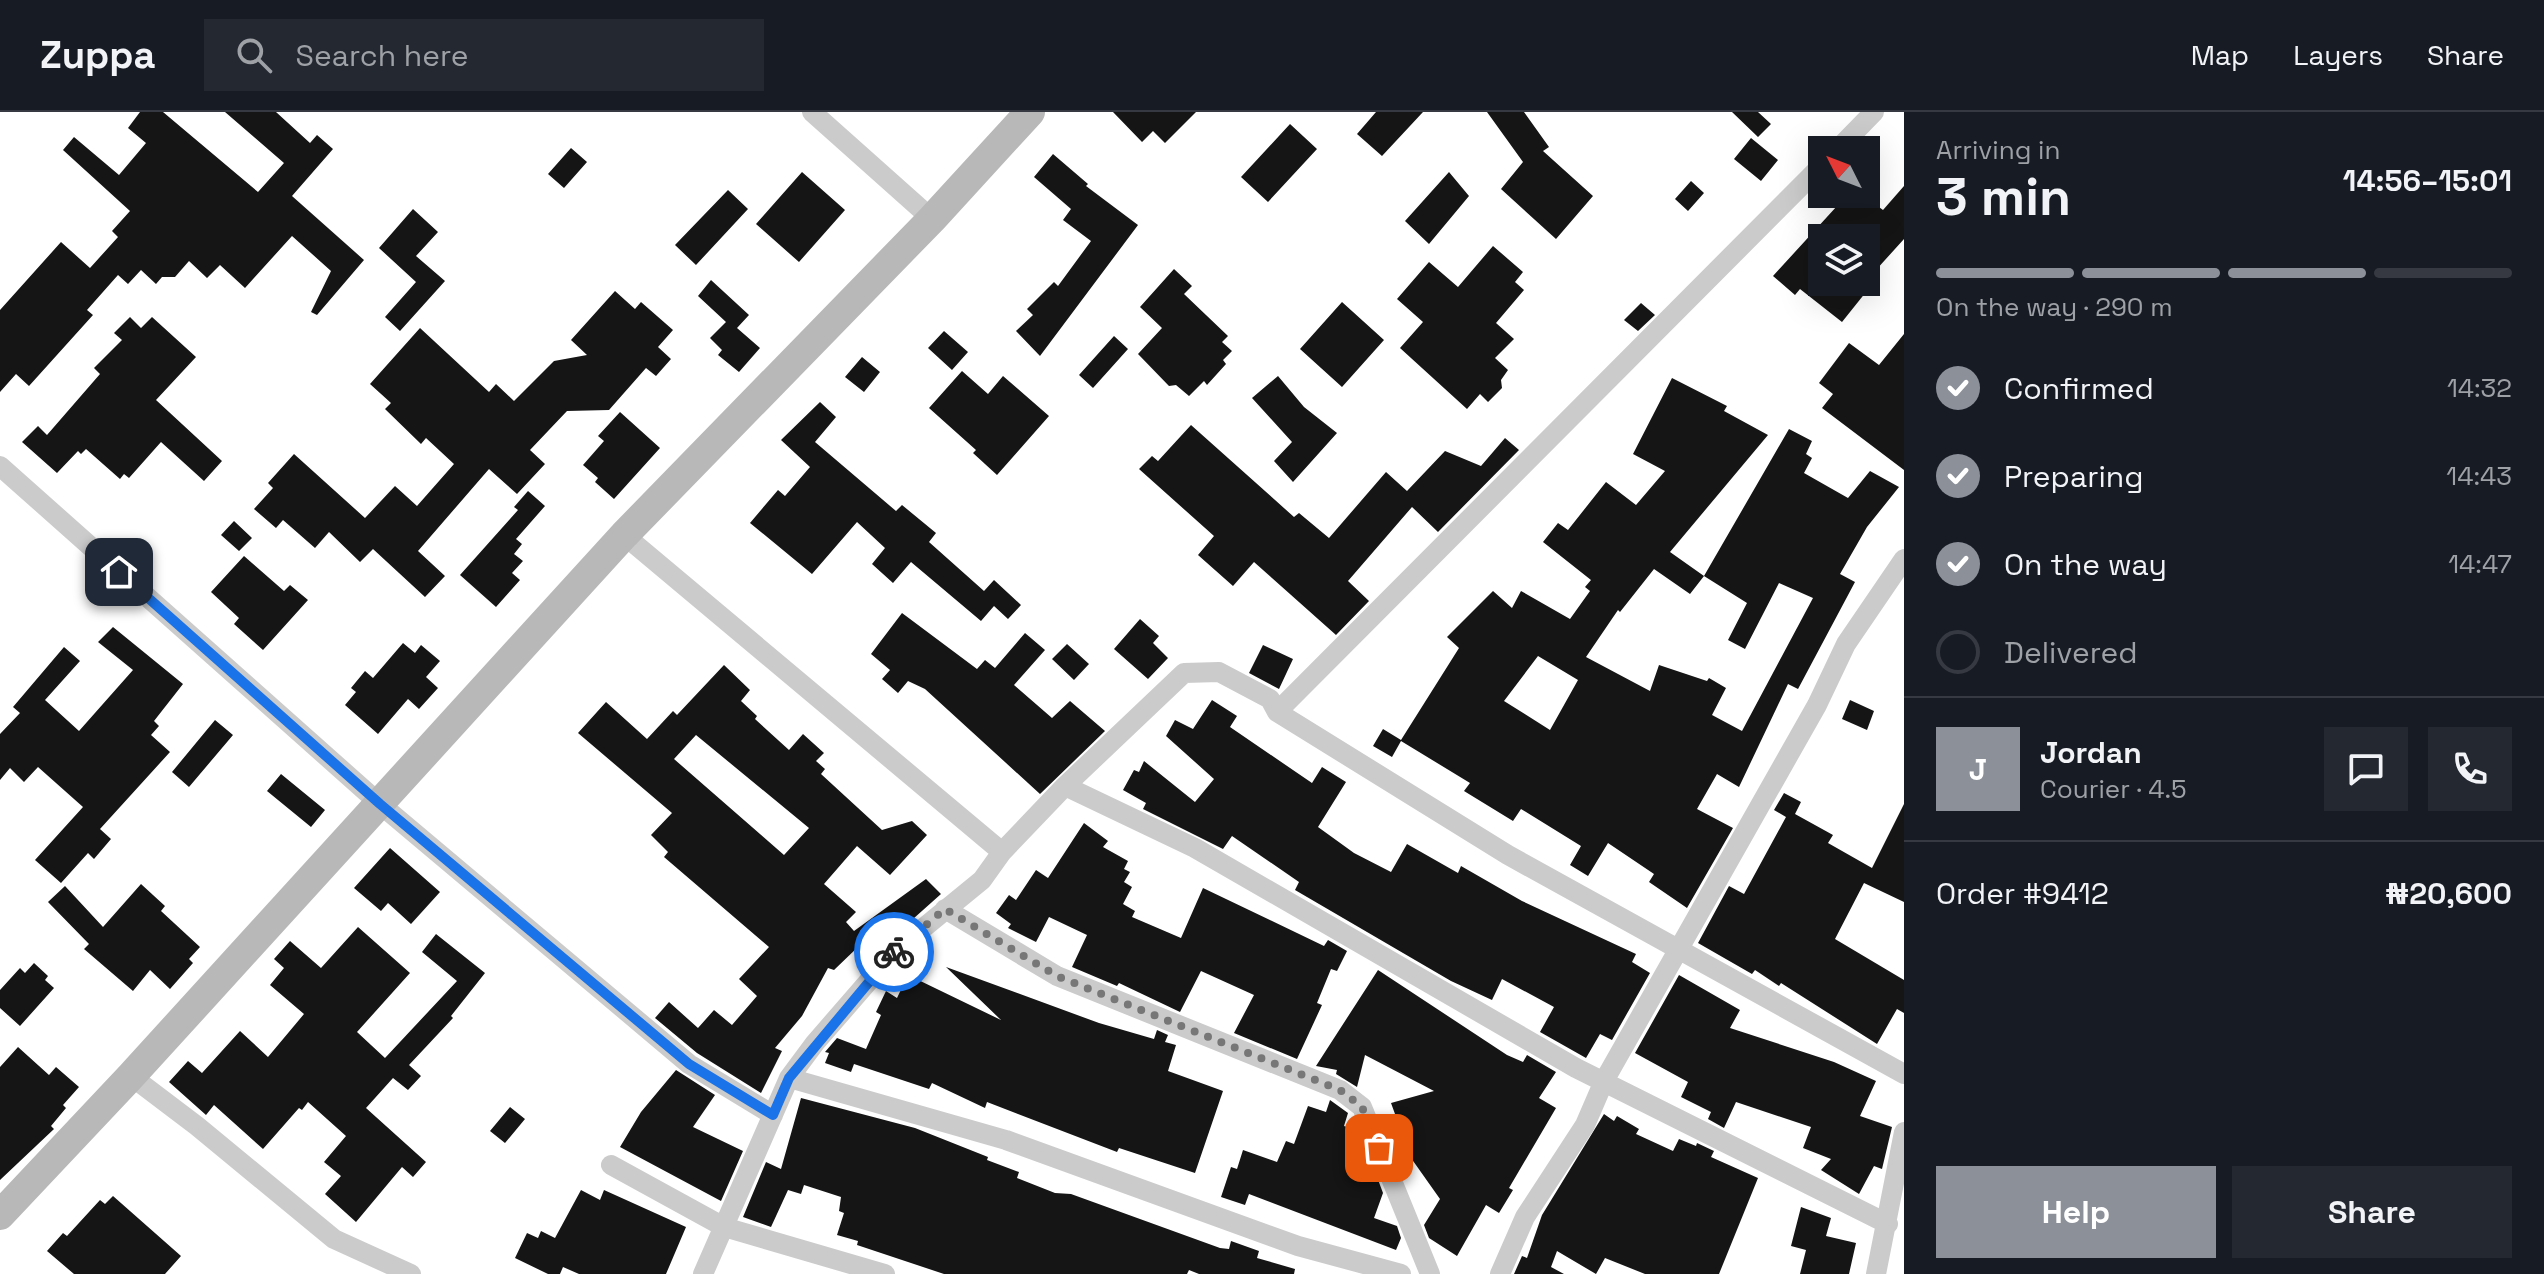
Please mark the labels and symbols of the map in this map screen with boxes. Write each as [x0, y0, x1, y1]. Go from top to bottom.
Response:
north arrow [1808, 136, 1880, 208]
pin [85, 538, 153, 606]
courier [854, 912, 934, 992]
pin [1345, 1114, 1413, 1182]

